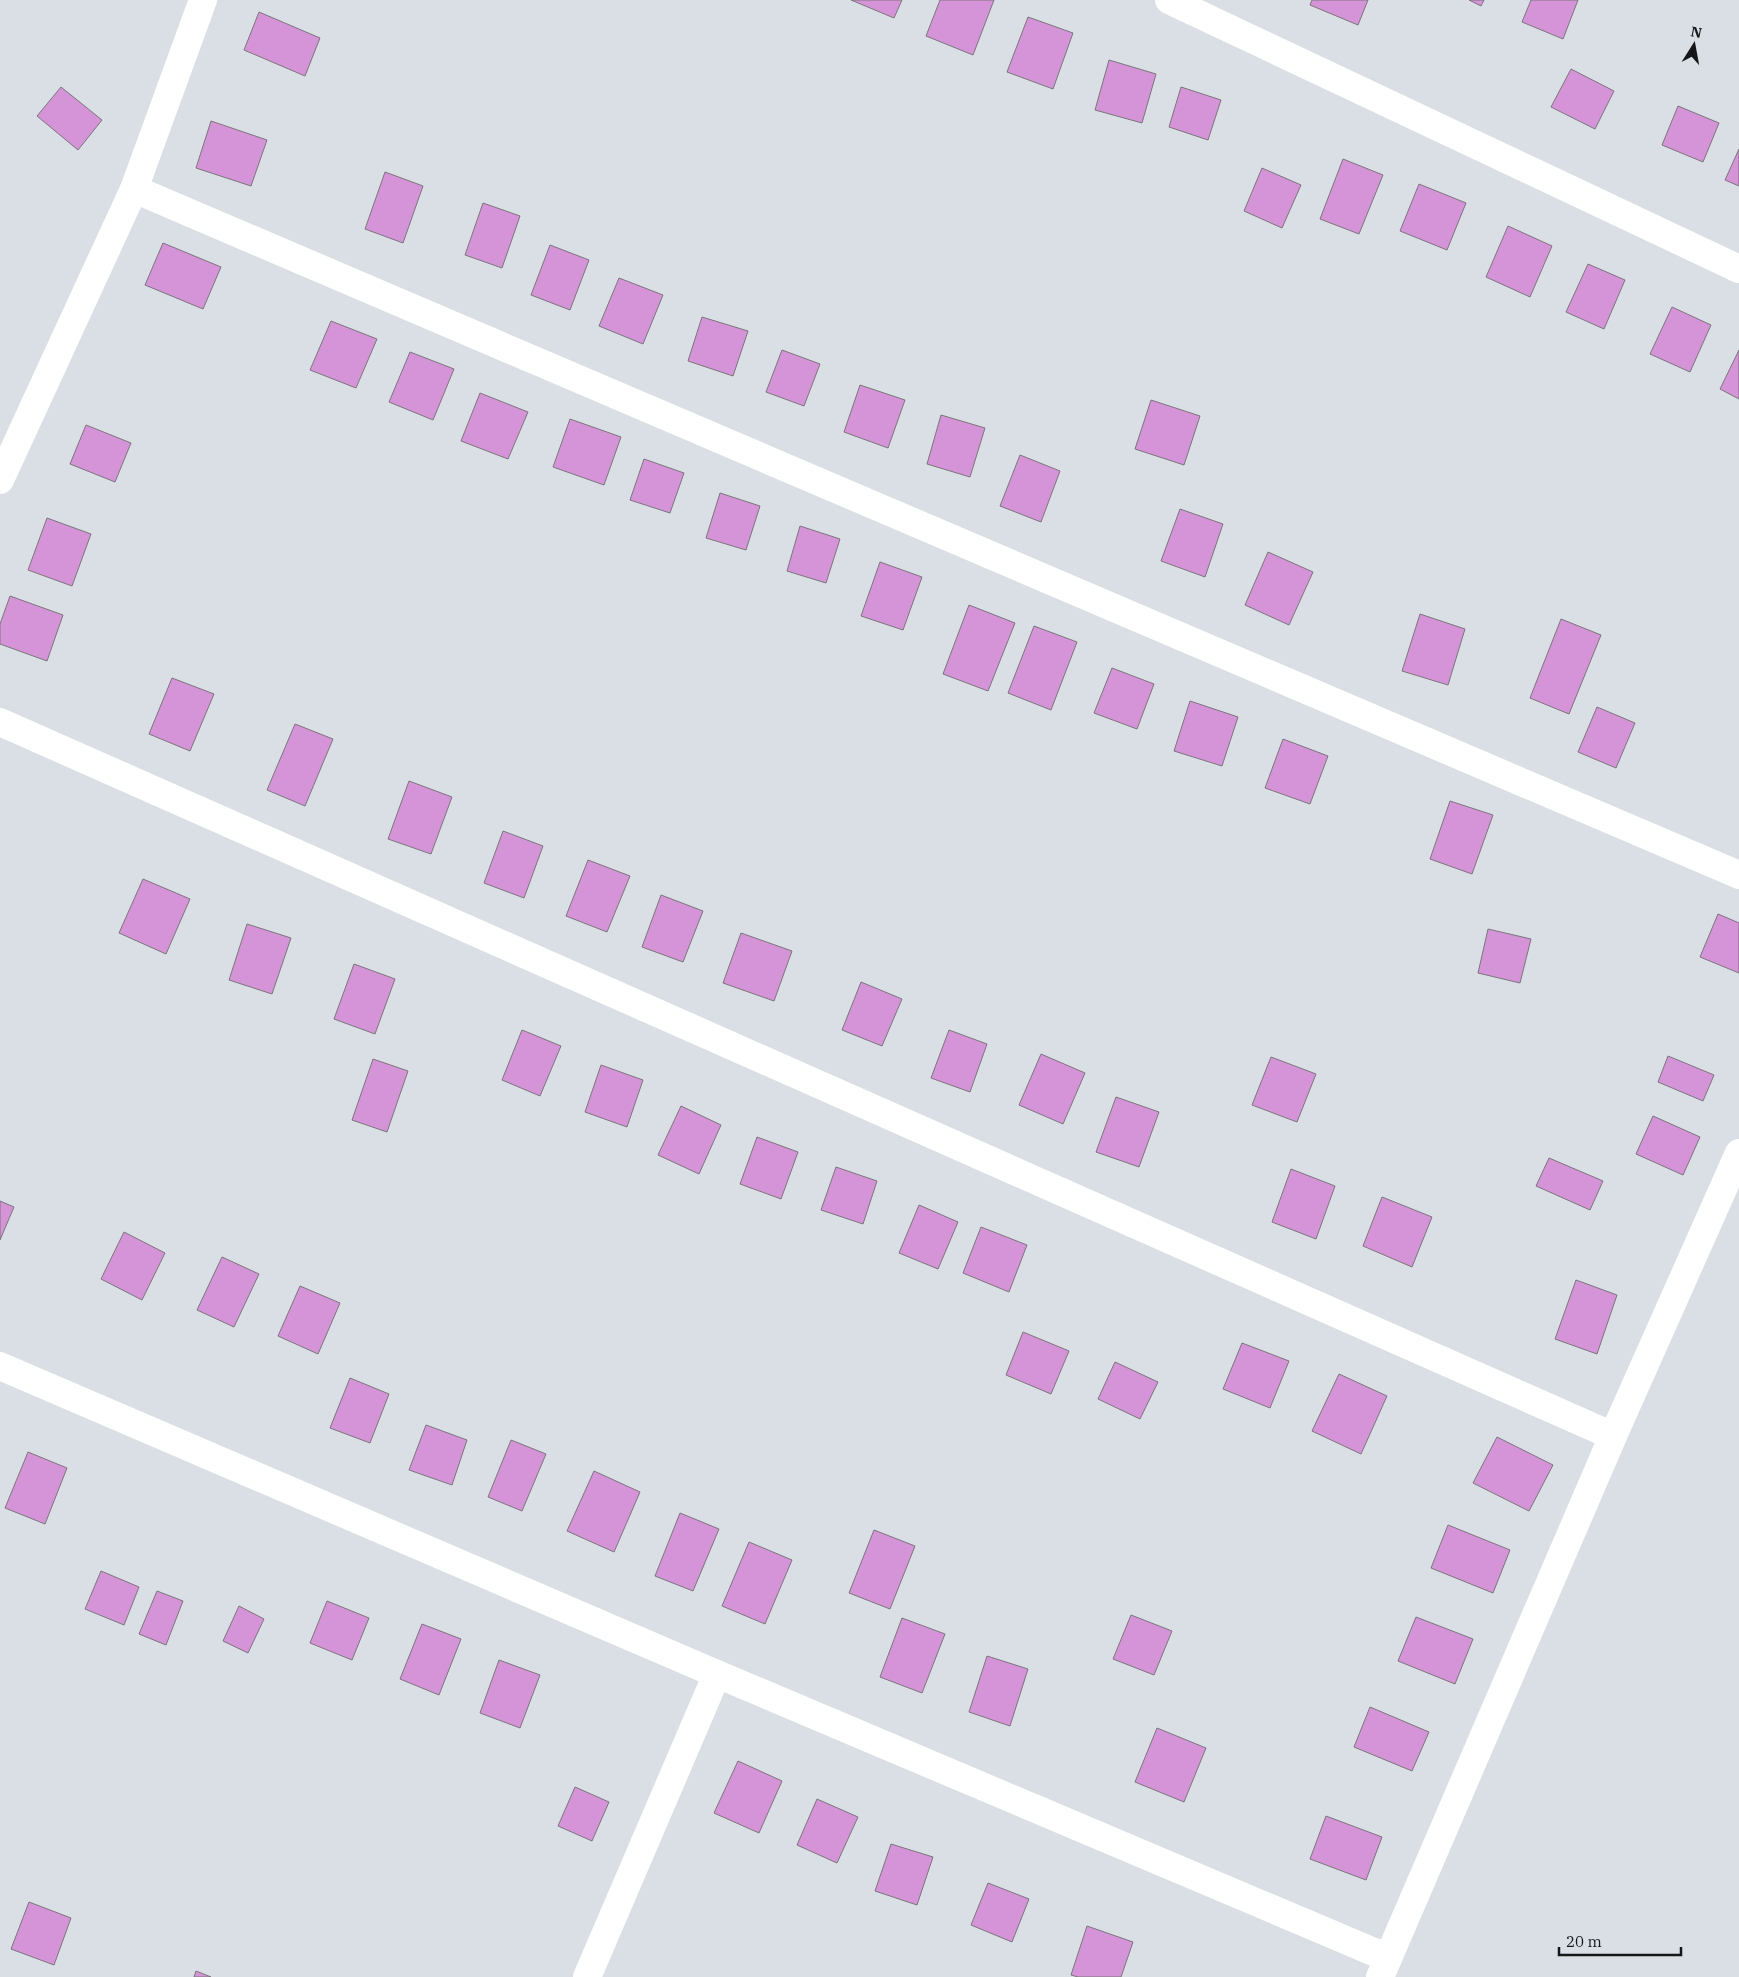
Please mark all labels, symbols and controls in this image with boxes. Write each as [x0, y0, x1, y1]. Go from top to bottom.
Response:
north arrow [1669, 20, 1719, 70]
text: N [1689, 22, 1704, 42]
scale bar [1559, 1924, 1682, 1956]
text: 20 m [1566, 1932, 1602, 1951]

